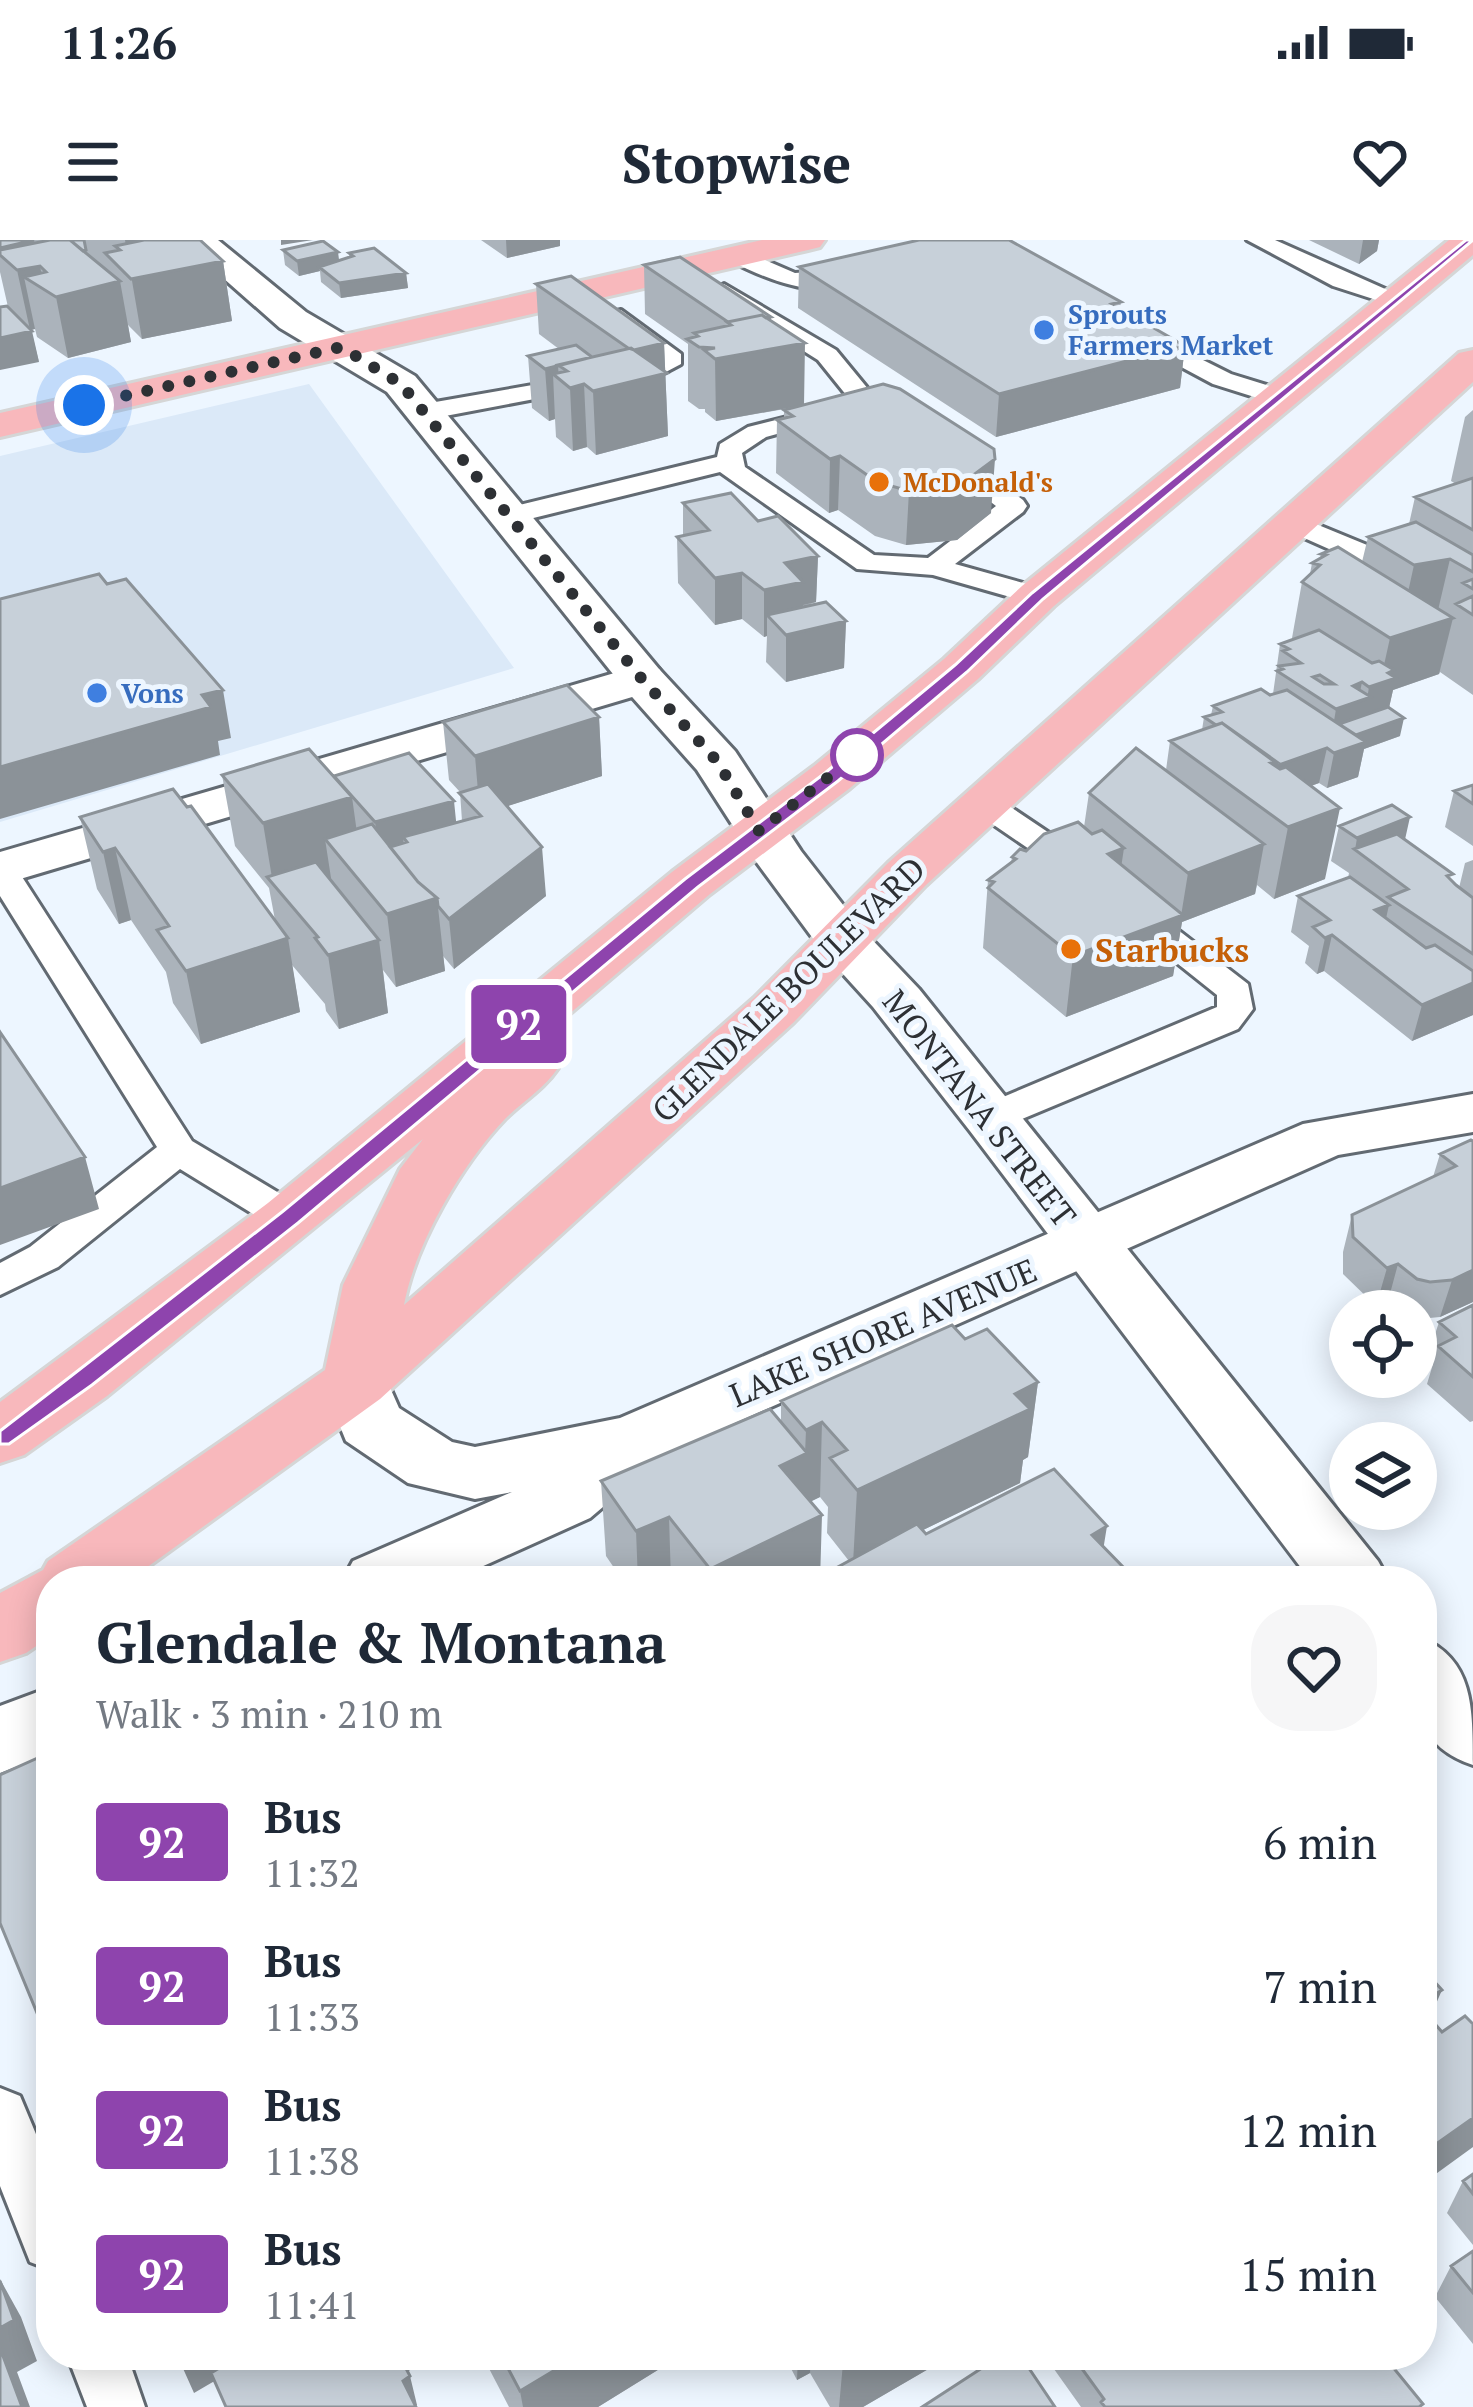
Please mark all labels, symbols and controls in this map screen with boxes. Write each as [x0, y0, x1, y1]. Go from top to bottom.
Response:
text: 11:26 [60, 12, 177, 72]
text: Stopwise [622, 127, 851, 198]
icon: menu [60, 129, 126, 195]
icon: heart [1347, 129, 1413, 195]
place label: Sprouts Farmers Market [1068, 296, 1273, 363]
marker: Sprouts Farmers Market [1031, 317, 1057, 343]
your location [54, 375, 114, 435]
place label: McDonald's [903, 464, 1053, 500]
marker: McDonald's [866, 469, 892, 495]
place label: Vons [121, 675, 184, 711]
marker: Vons [84, 680, 110, 706]
unlabelled marker [832, 730, 882, 780]
street label: GLENDALE BOULEVARD [642, 847, 934, 1131]
place label: Starbucks [1095, 928, 1249, 971]
marker: Starbucks [1058, 936, 1084, 962]
street label: MONTANA STREET [874, 981, 1086, 1235]
line badge: 92 [465, 985, 573, 1063]
text: 92 [495, 996, 543, 1052]
street label: LAKE SHORE AVENUE [723, 1248, 1043, 1416]
map controls [1329, 1290, 1437, 1530]
button: locate [1329, 1290, 1437, 1398]
button: layers [1329, 1422, 1437, 1530]
text: Glendale & Montana [96, 1604, 666, 1679]
button: heart [1251, 1605, 1377, 1731]
text: Walk · 3 min · 210 m [96, 1687, 442, 1739]
text: Bus [264, 1786, 342, 1846]
text: 6 min [1263, 1812, 1377, 1872]
text: 92 [138, 1814, 186, 1870]
text: 11:32 [264, 1846, 360, 1898]
text: Bus [264, 1930, 342, 1990]
text: 7 min [1263, 1956, 1377, 2016]
text: 92 [138, 1958, 186, 2014]
text: 11:33 [264, 1990, 360, 2042]
text: Bus [264, 2074, 342, 2134]
text: 12 min [1239, 2100, 1377, 2160]
text: 92 [138, 2102, 186, 2158]
text: 11:38 [264, 2134, 360, 2186]
text: Bus [264, 2218, 342, 2278]
text: 15 min [1239, 2244, 1377, 2304]
text: 92 [138, 2246, 186, 2302]
text: 11:41 [264, 2278, 360, 2330]

